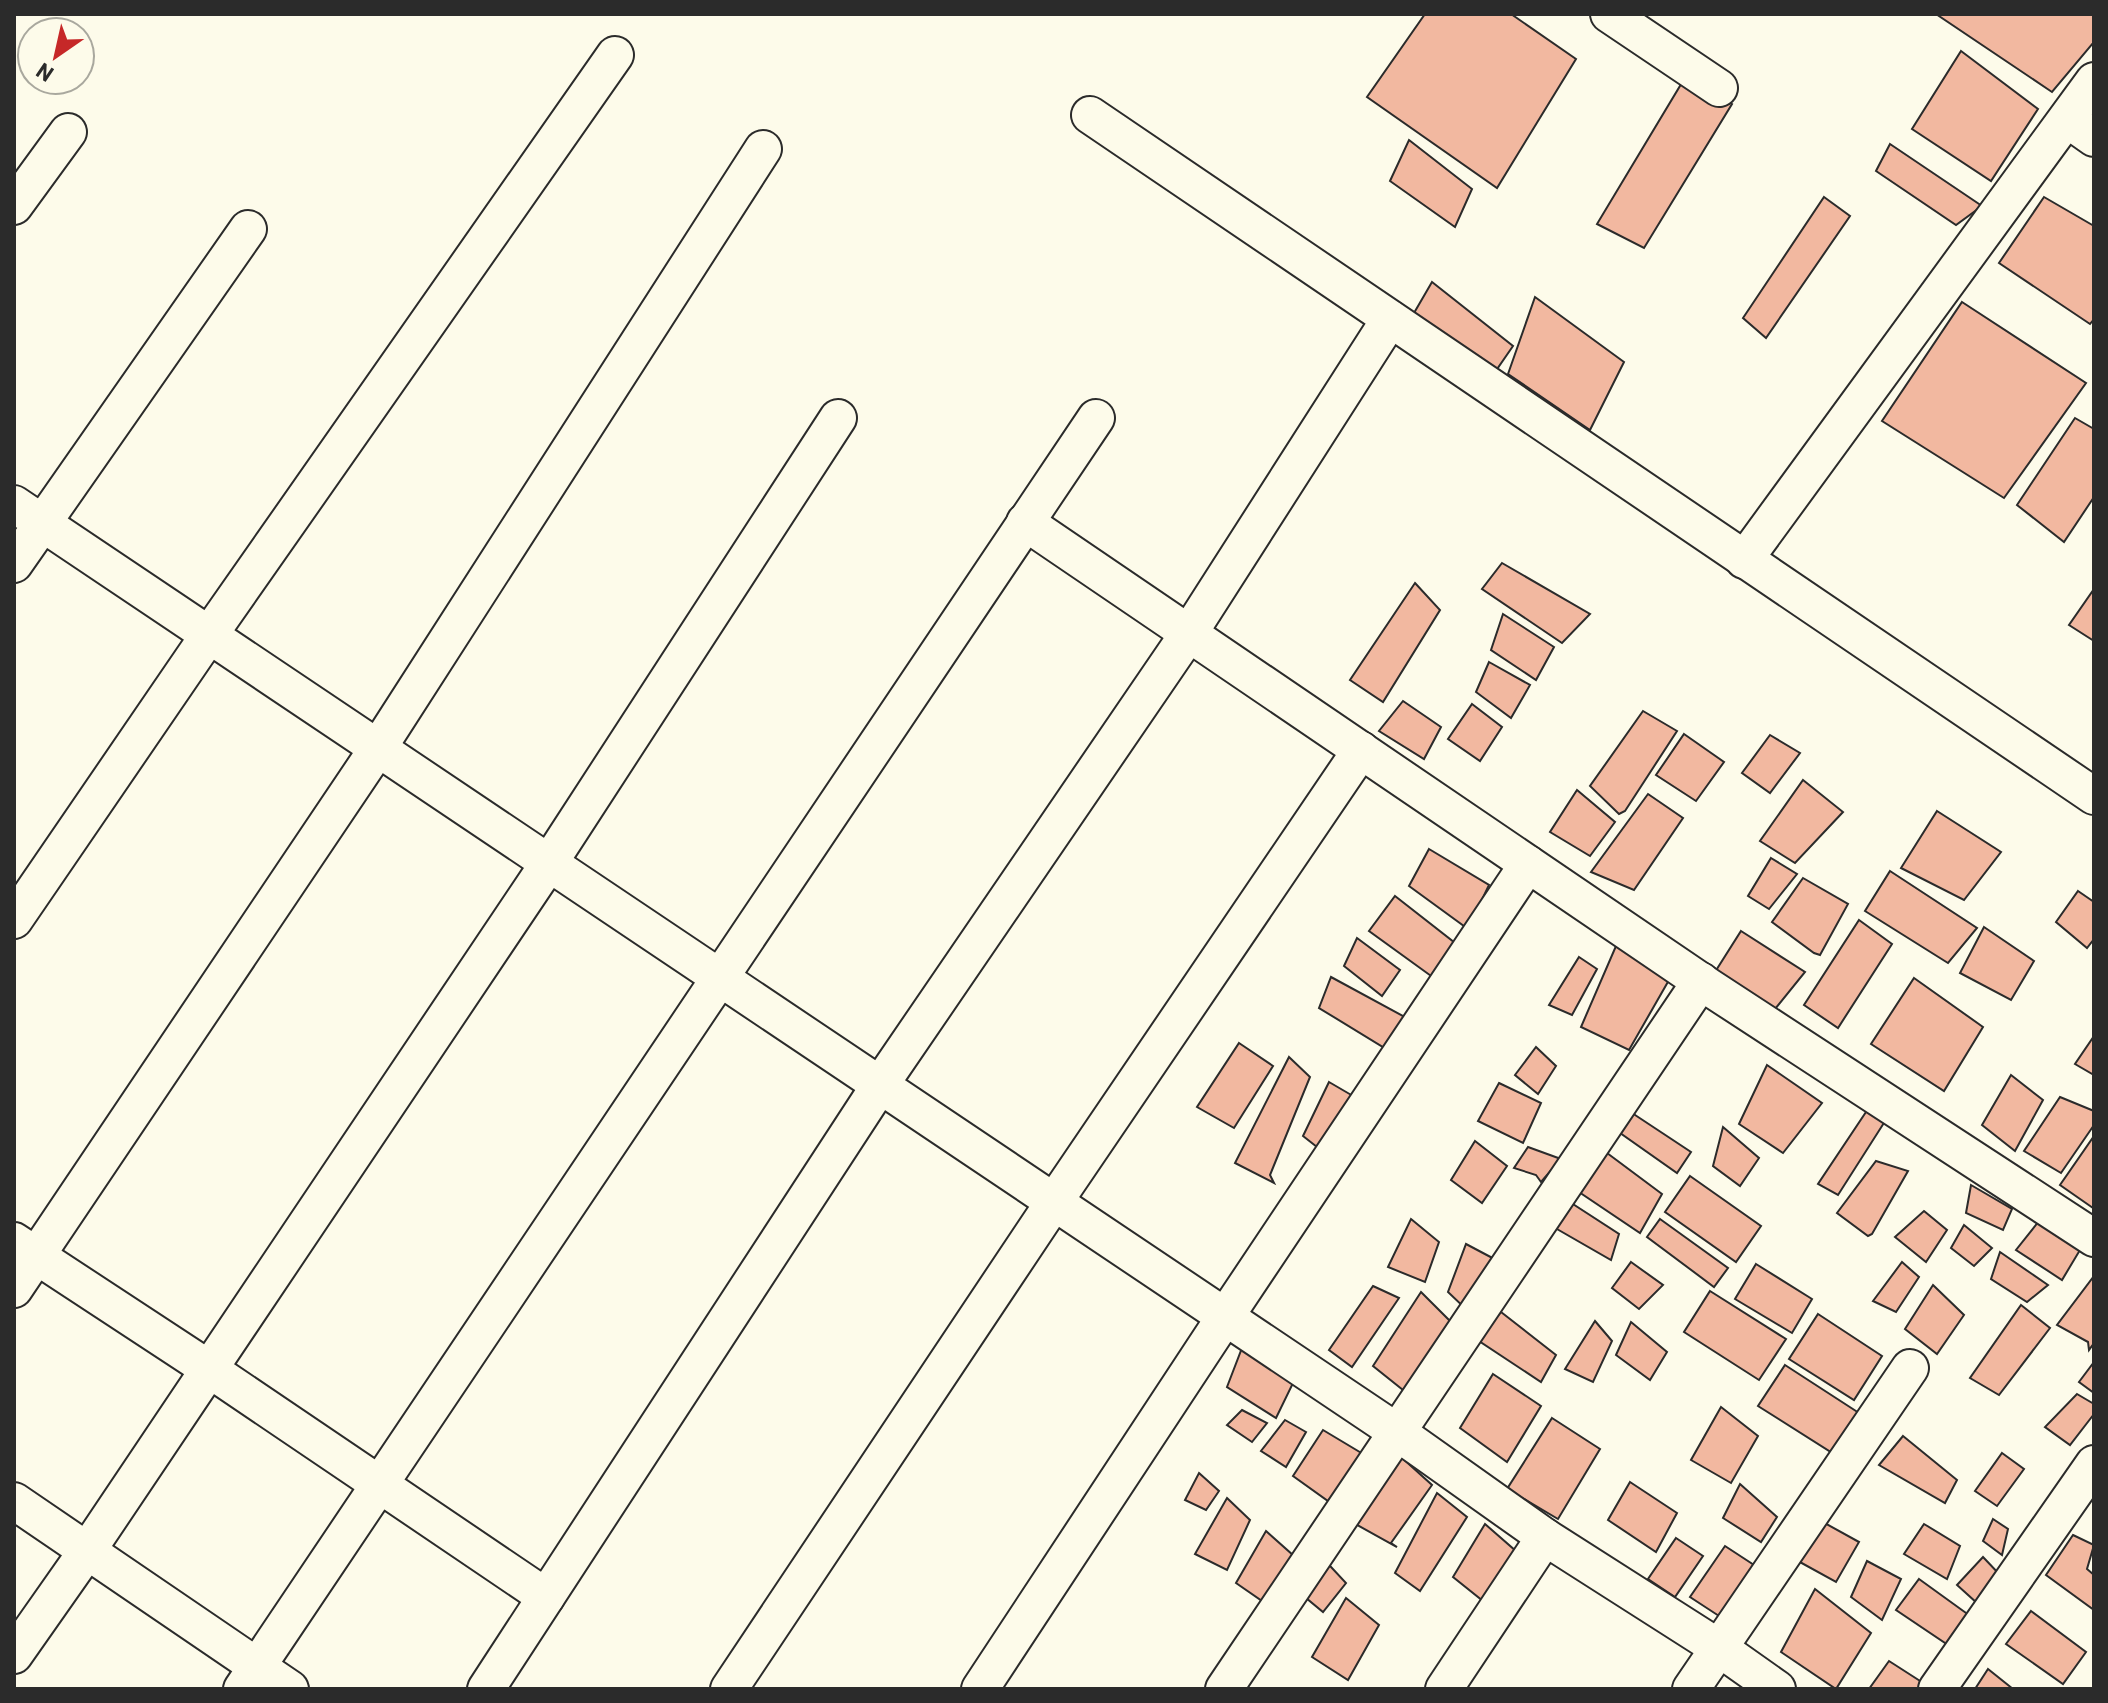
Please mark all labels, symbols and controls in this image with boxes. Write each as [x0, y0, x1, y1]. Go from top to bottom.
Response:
north arrow [16, 16, 96, 96]
text: N [31, 59, 58, 88]

